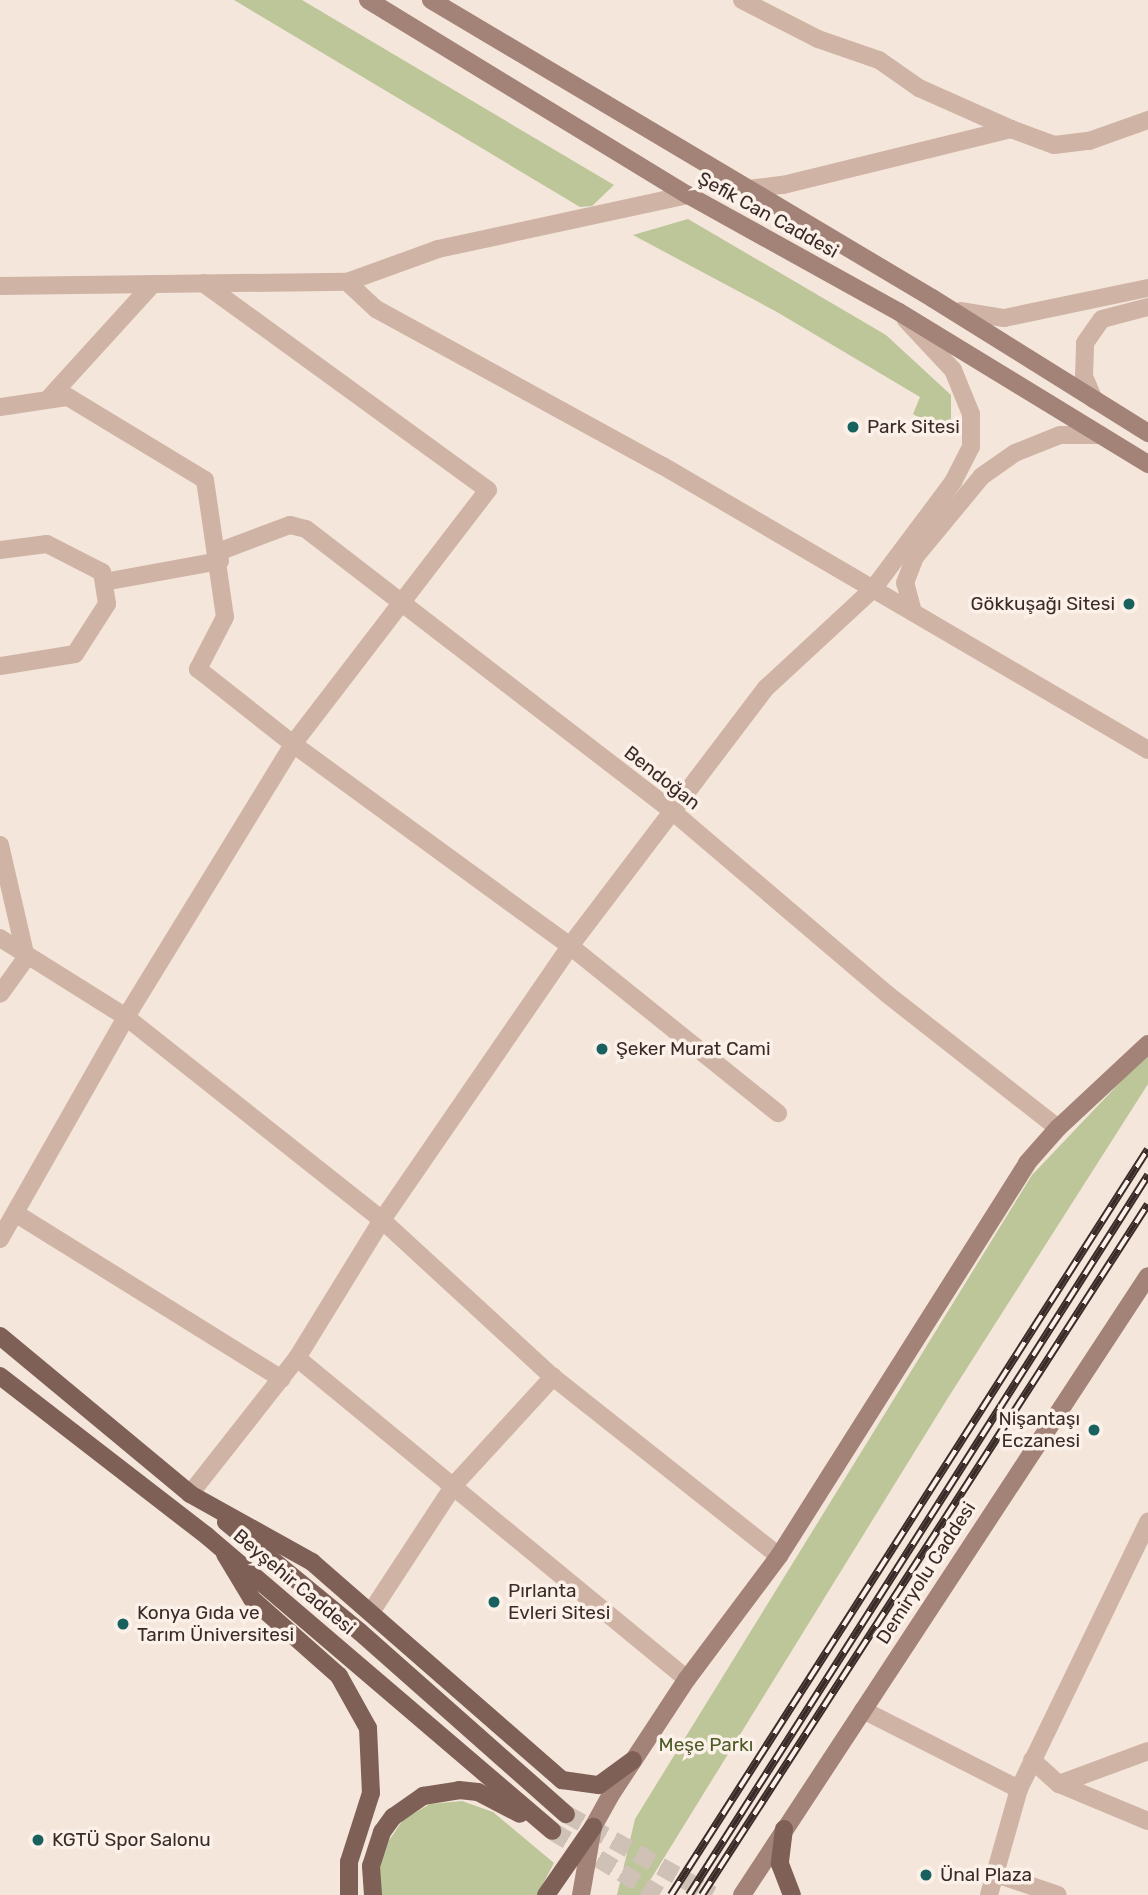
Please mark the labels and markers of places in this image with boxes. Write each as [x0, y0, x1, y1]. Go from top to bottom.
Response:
place label: Park Sitesi [867, 416, 960, 438]
marker: Park Sitesi [845, 419, 861, 435]
place label: Gökkuşağı Sitesi [971, 593, 1115, 615]
marker: Gökkuşağı Sitesi [1121, 596, 1137, 612]
place label: Şeker Murat Cami [616, 1038, 771, 1060]
marker: Şeker Murat Cami [594, 1041, 610, 1057]
place label: Nişantaşı Eczanesi [998, 1408, 1080, 1452]
marker: Nişantaşı Eczanesi [1086, 1422, 1102, 1438]
place label: Pırlanta Evleri Sitesi [508, 1580, 610, 1624]
marker: Pırlanta Evleri Sitesi [486, 1594, 502, 1610]
place label: Konya Gıda ve Tarım Üniversitesi [137, 1602, 294, 1646]
marker: Konya Gıda ve Tarım Üniversitesi [115, 1616, 131, 1632]
place label: KGTÜ Spor Salonu [52, 1829, 211, 1851]
marker: KGTÜ Spor Salonu [30, 1832, 46, 1848]
place label: Ünal Plaza [940, 1864, 1032, 1886]
marker: Ünal Plaza [918, 1867, 934, 1883]

